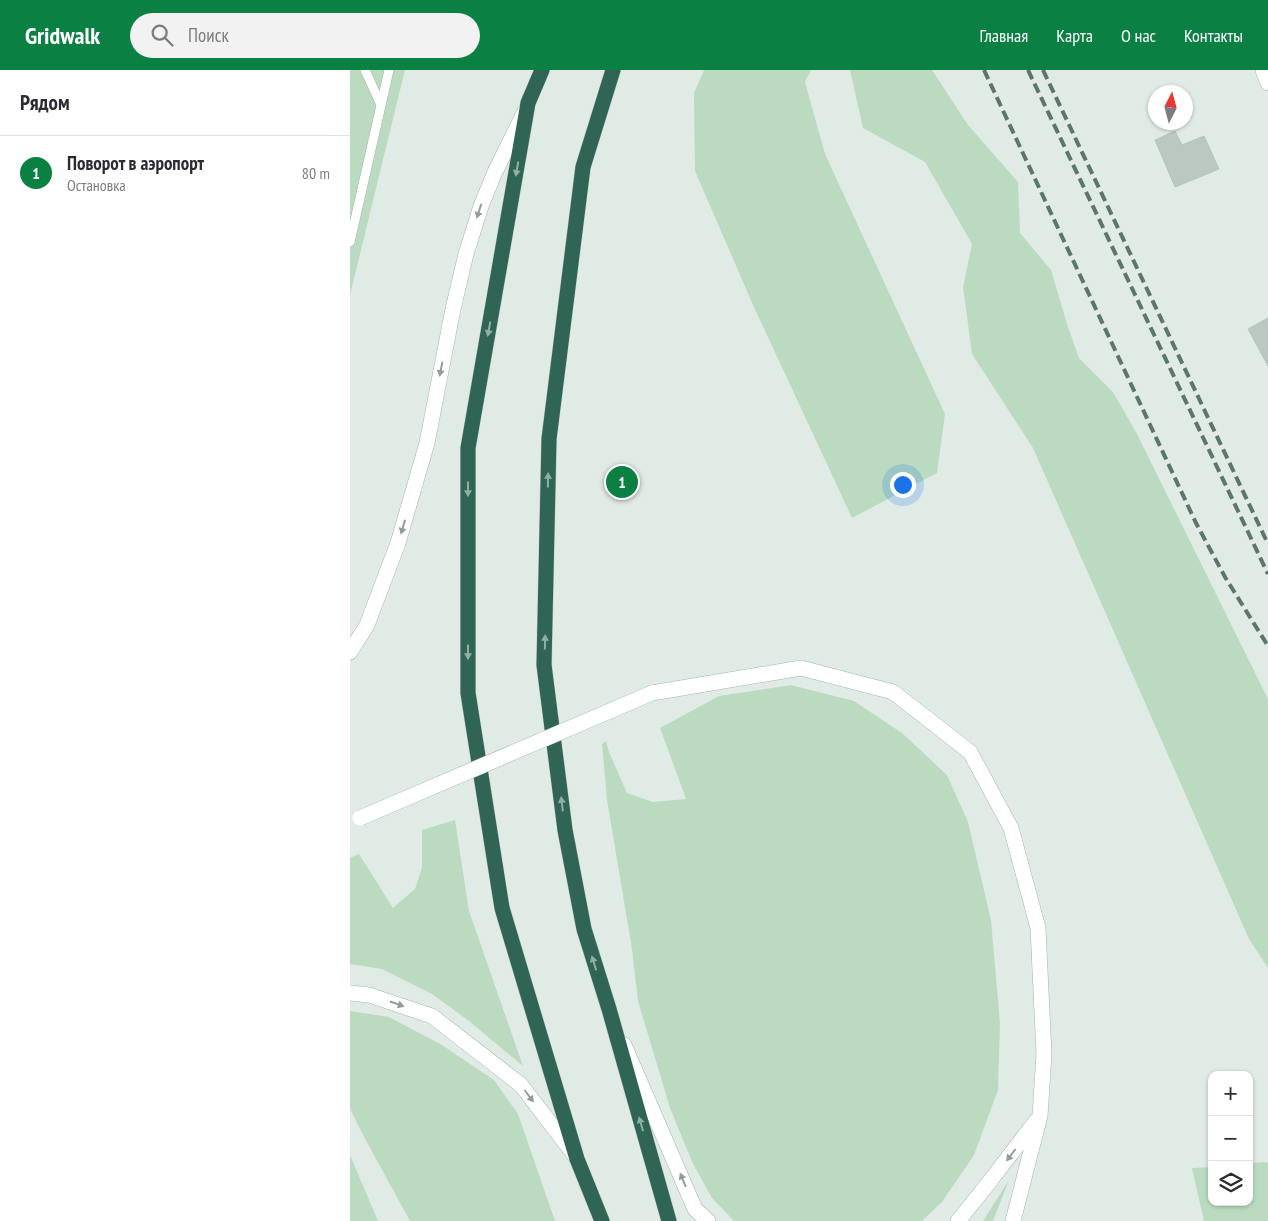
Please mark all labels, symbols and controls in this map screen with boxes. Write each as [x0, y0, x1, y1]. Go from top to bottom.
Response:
search box [130, 13, 480, 58]
text: Gridwalk [25, 20, 100, 51]
icon: search [148, 21, 176, 49]
text: Поиск [188, 23, 229, 47]
text: Главная [980, 24, 1028, 47]
text: Карта [1056, 24, 1093, 47]
text: О нас [1121, 24, 1156, 47]
text: Контакты [1184, 24, 1243, 47]
north arrow [1148, 85, 1193, 130]
text: Рядом [20, 89, 70, 116]
text: Поворот в аэропорт [67, 151, 204, 175]
one-way arrow [513, 161, 521, 177]
text: 1 [32, 163, 40, 183]
text: 80 m [302, 163, 330, 183]
text: Остановка [67, 175, 126, 195]
one-way arrow [475, 204, 483, 219]
one-way arrow [485, 321, 493, 337]
one-way arrow [437, 361, 445, 377]
pin: 1 [606, 463, 638, 501]
one-way arrow [545, 472, 553, 488]
your location [890, 472, 916, 498]
one-way arrow [464, 482, 472, 498]
one-way arrow [399, 519, 407, 534]
one-way arrow [541, 634, 549, 650]
one-way arrow [464, 644, 472, 660]
one-way arrow [557, 795, 565, 811]
one-way arrow [590, 955, 598, 970]
one-way arrow [390, 1000, 405, 1008]
map controls [1208, 1071, 1253, 1206]
button: + [1208, 1071, 1253, 1116]
one-way arrow [523, 1089, 534, 1102]
one-way arrow [637, 1116, 645, 1131]
button: − [1208, 1116, 1253, 1161]
one-way arrow [1005, 1148, 1016, 1161]
button: layers [1208, 1161, 1253, 1206]
one-way arrow [678, 1173, 686, 1187]

